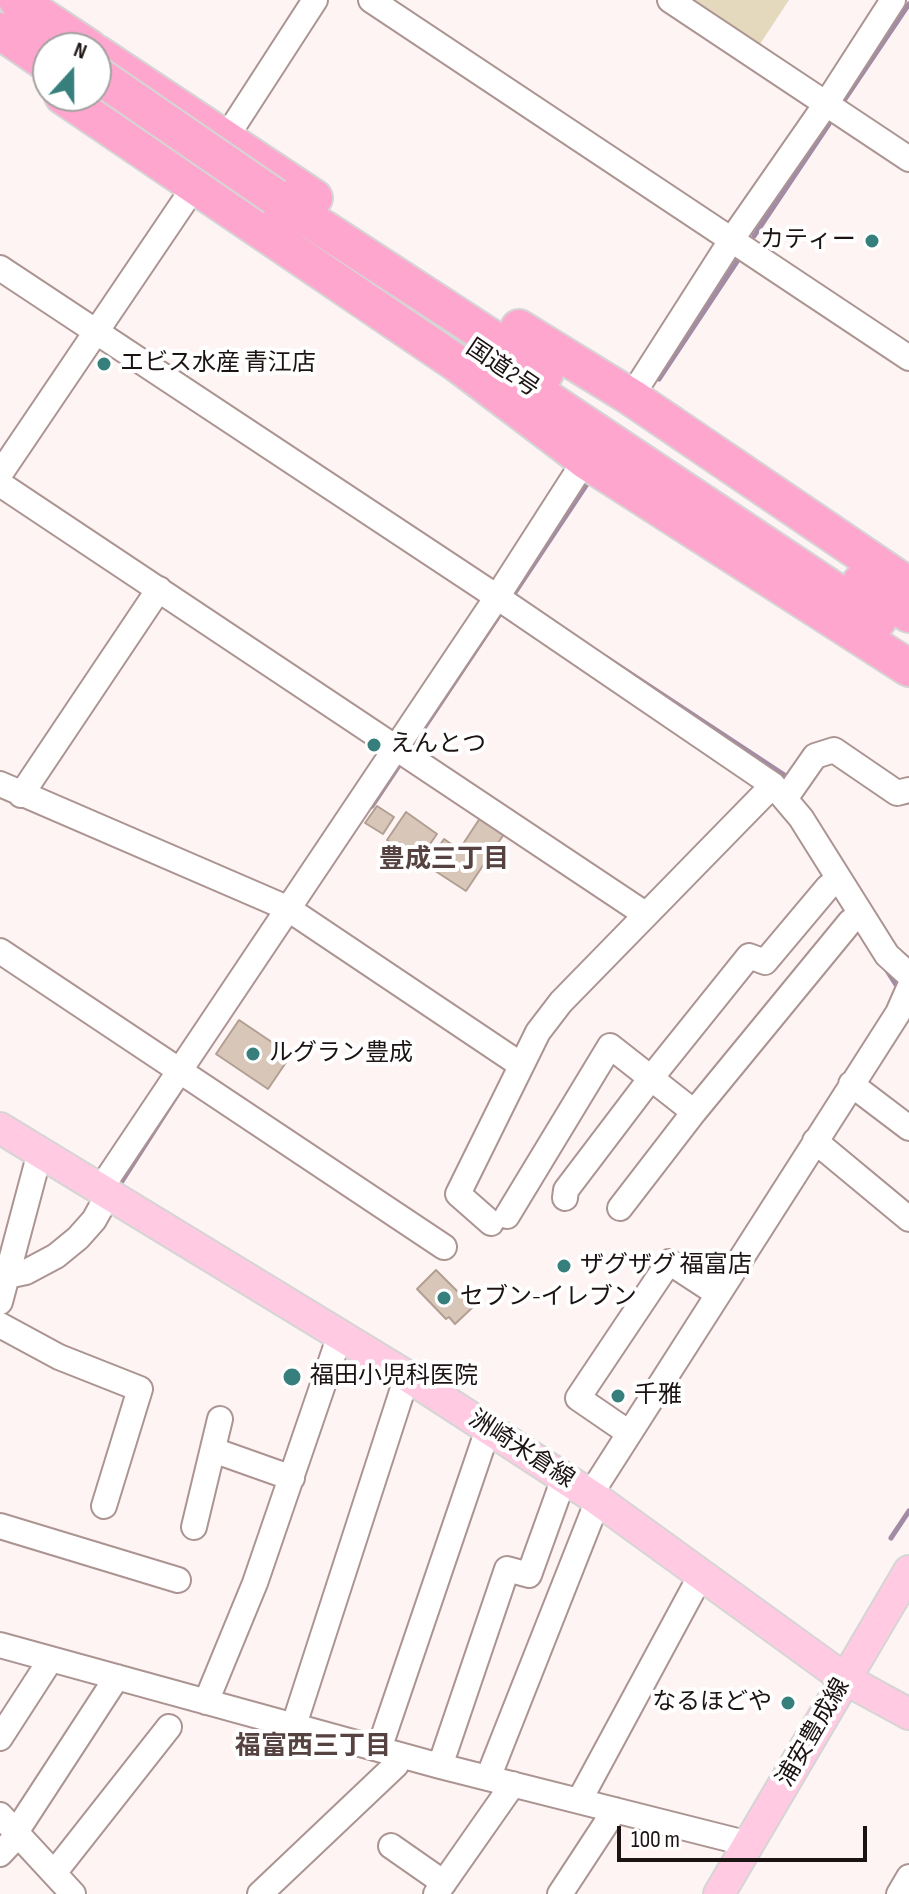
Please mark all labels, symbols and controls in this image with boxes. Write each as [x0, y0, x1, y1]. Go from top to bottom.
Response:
north arrow [32, 32, 112, 112]
text: N [70, 36, 90, 66]
place label: カティー [760, 227, 856, 255]
marker: カティー [863, 232, 881, 250]
street label: 国道2号 [460, 334, 544, 404]
place label: エビス水産 青江店 [120, 350, 316, 378]
marker: エビス水産 青江店 [95, 355, 113, 373]
place label: えんとつ [390, 731, 486, 759]
marker: えんとつ [365, 736, 383, 754]
district label: 豊成三丁目 [379, 844, 509, 876]
place label: ルグラン豊成 [269, 1040, 413, 1068]
marker: ルグラン豊成 [244, 1045, 262, 1063]
place label: ザグザグ 福富店 [580, 1252, 752, 1280]
marker: ザグザグ 福富店 [555, 1257, 573, 1275]
place label: セブン-イレブン [460, 1284, 637, 1312]
marker: セブン-イレブン [435, 1289, 453, 1307]
place label: 福田小児科医院 [310, 1363, 478, 1391]
marker: 福田小児科医院 [281, 1366, 303, 1388]
place label: 千雅 [634, 1382, 682, 1410]
marker: 千雅 [609, 1387, 627, 1405]
street label: 洲崎米倉線 [463, 1405, 579, 1495]
street label: 浦安豊成線 [772, 1674, 856, 1792]
place label: なるほどや [652, 1689, 772, 1717]
marker: なるほどや [779, 1694, 797, 1712]
district label: 福富西三丁目 [235, 1731, 391, 1763]
scale bar [621, 1810, 871, 1860]
text: 100 m [631, 1825, 680, 1854]

